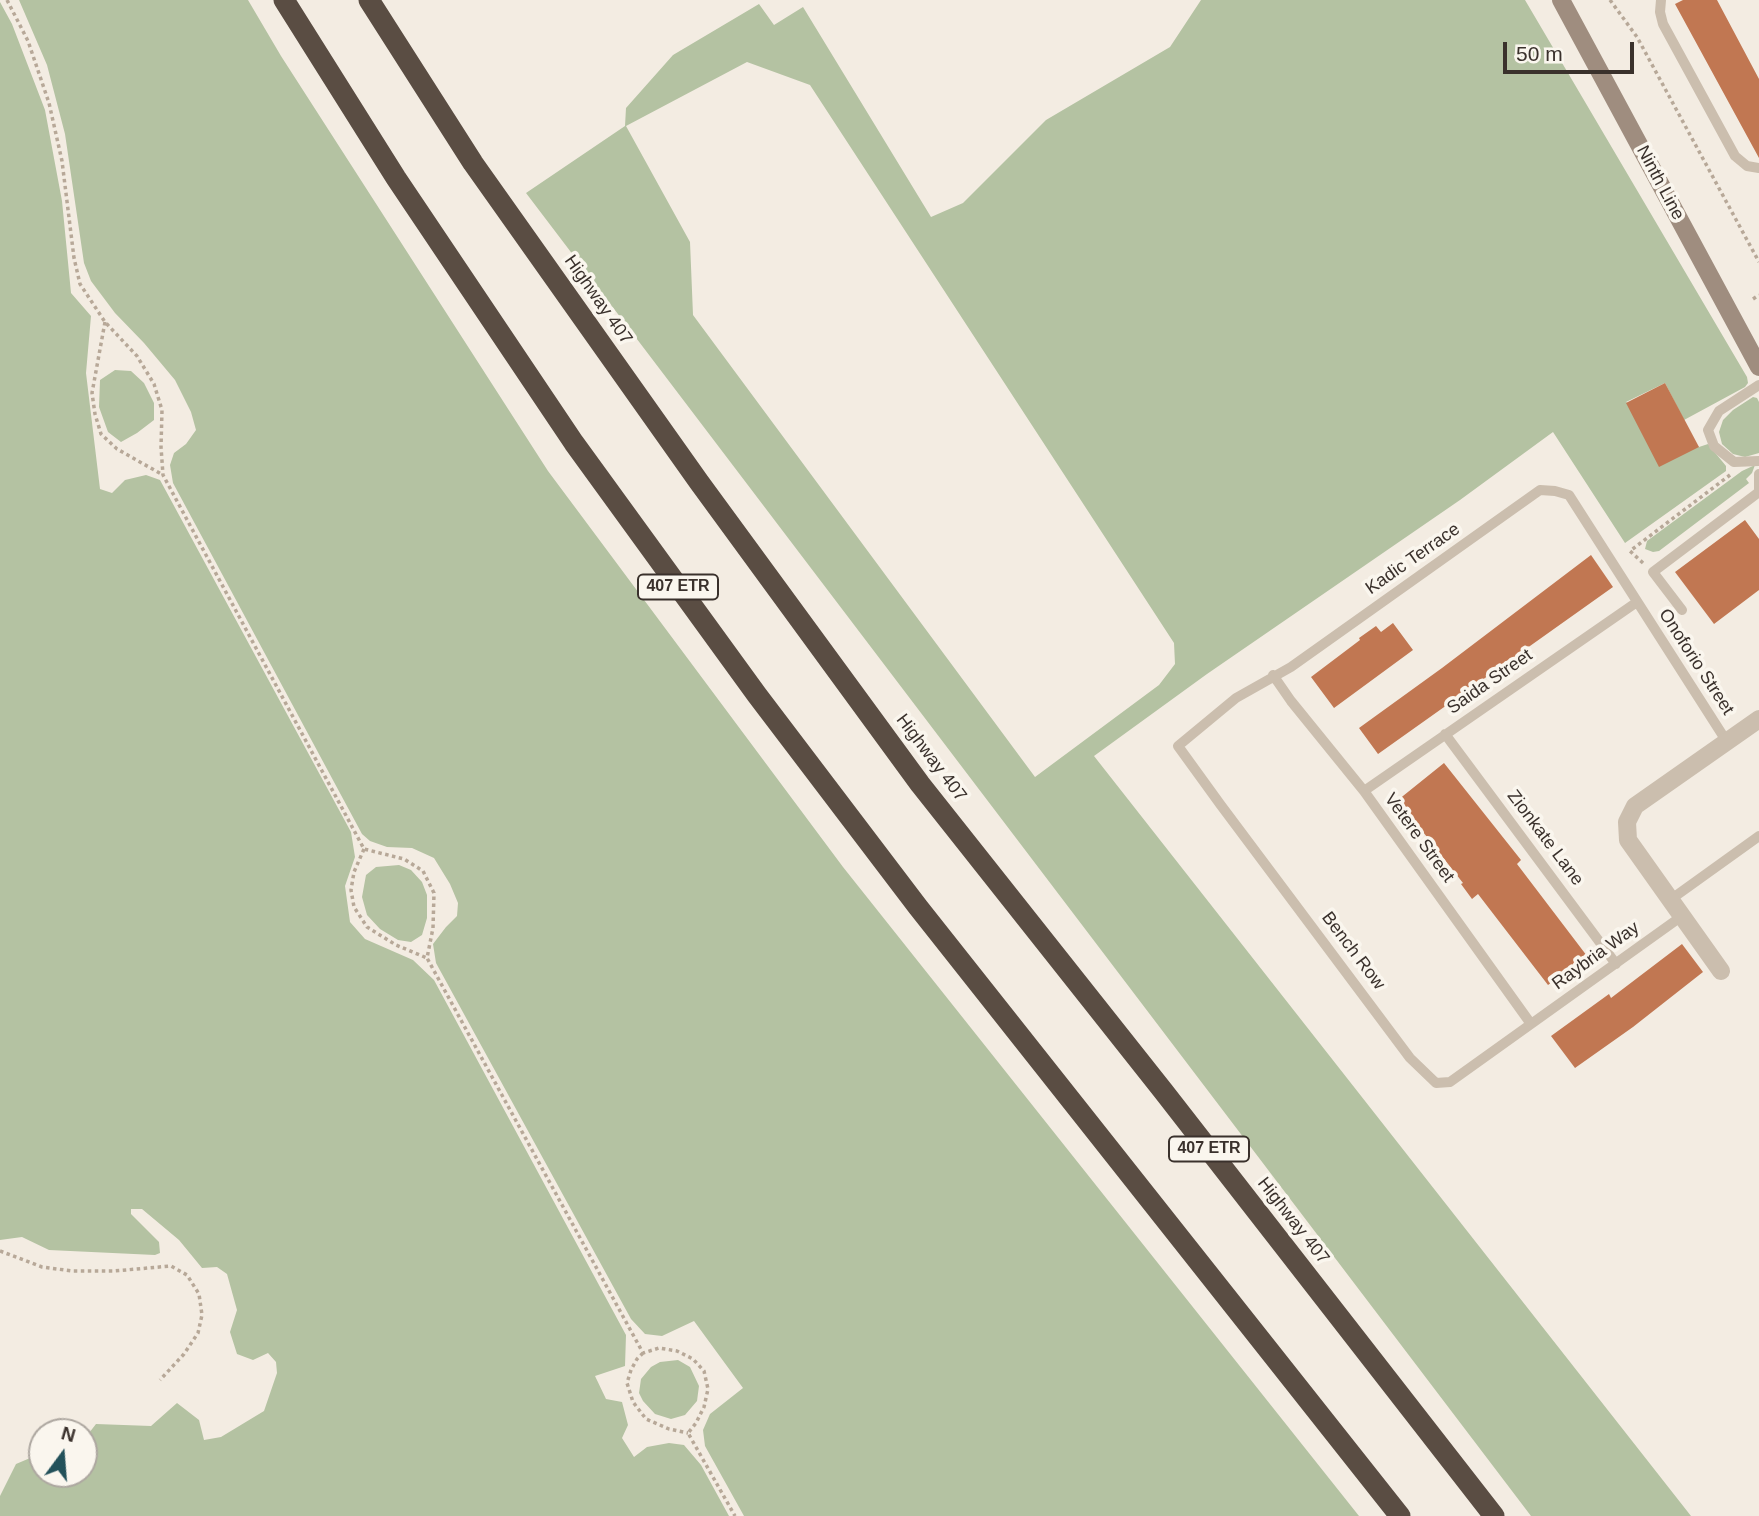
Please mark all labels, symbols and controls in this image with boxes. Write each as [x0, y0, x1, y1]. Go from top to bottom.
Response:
scale bar [1507, 28, 1638, 72]
text: 50 m [1516, 42, 1563, 65]
street label: Ninth Line [1631, 142, 1689, 224]
street label: Highway 407 [559, 251, 637, 349]
street label: Kadic Terrace [1362, 519, 1464, 599]
road number: 407 ETR [638, 574, 718, 600]
street label: Onoforio Street [1654, 605, 1738, 719]
street label: Saida Street [1443, 645, 1537, 719]
street label: Highway 407 [891, 710, 971, 806]
street label: Zionkate Lane [1502, 786, 1588, 890]
street label: Vetere Street [1379, 789, 1459, 887]
street label: Bench Row [1317, 908, 1389, 994]
street label: Raybria Way [1548, 917, 1644, 995]
road number: 407 ETR [1169, 1136, 1249, 1162]
street label: Highway 407 [1252, 1173, 1334, 1269]
north arrow [28, 1418, 98, 1488]
text: N [59, 1422, 78, 1446]

